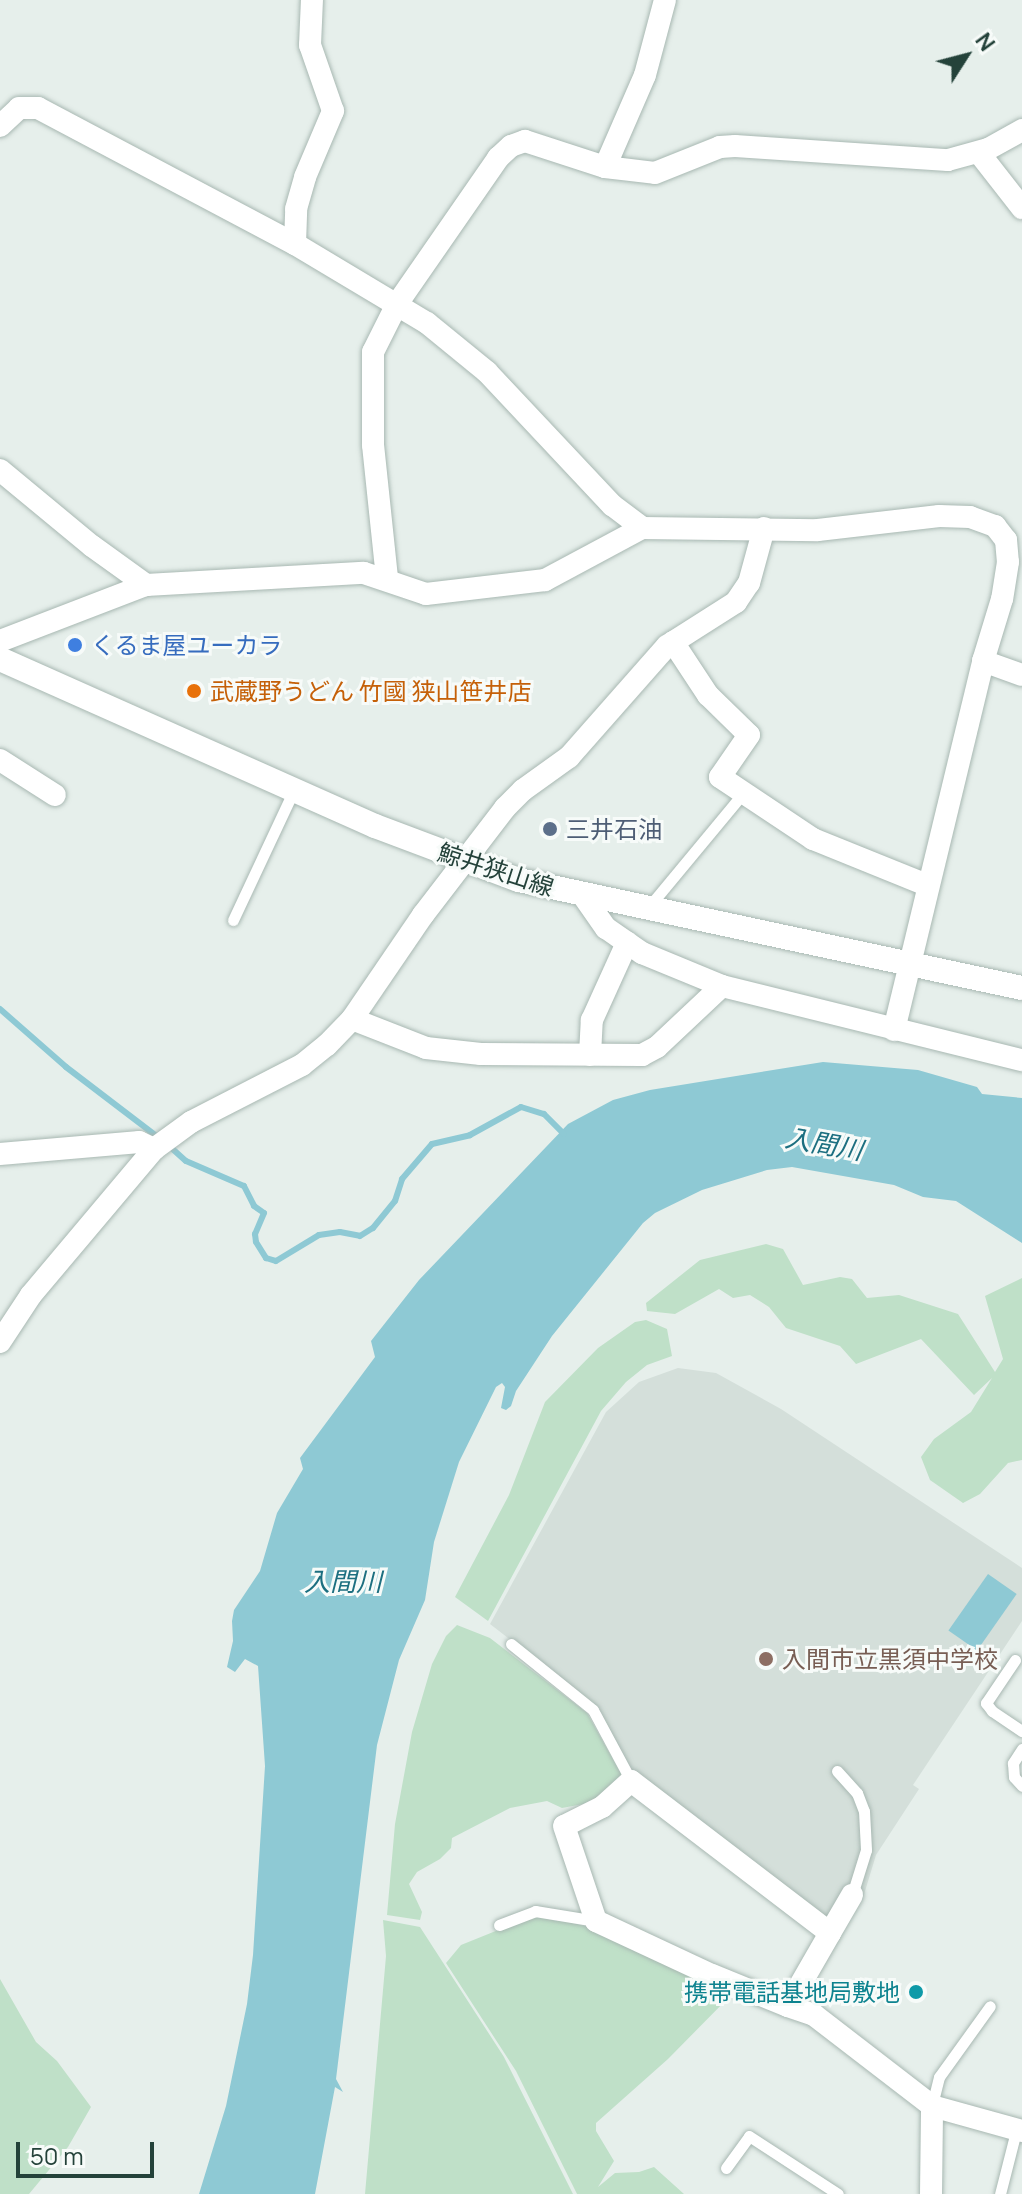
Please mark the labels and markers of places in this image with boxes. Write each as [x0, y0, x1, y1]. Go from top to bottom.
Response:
place label: くるま屋ユーカラ [91, 631, 283, 659]
marker: くるま屋ユーカラ [66, 636, 84, 654]
place label: 武蔵野うどん 竹國 狭山笹井店 [210, 677, 532, 705]
marker: 武蔵野うどん 竹國 狭山笹井店 [185, 682, 203, 700]
place label: 三井石油 [566, 815, 662, 843]
marker: 三井石油 [541, 820, 559, 838]
place label: 入間市立黒須中学校 [782, 1645, 998, 1673]
marker: 入間市立黒須中学校 [757, 1650, 775, 1668]
place label: 携帯電話基地局敷地 [684, 1978, 900, 2006]
marker: 携帯電話基地局敷地 [907, 1983, 925, 2001]

